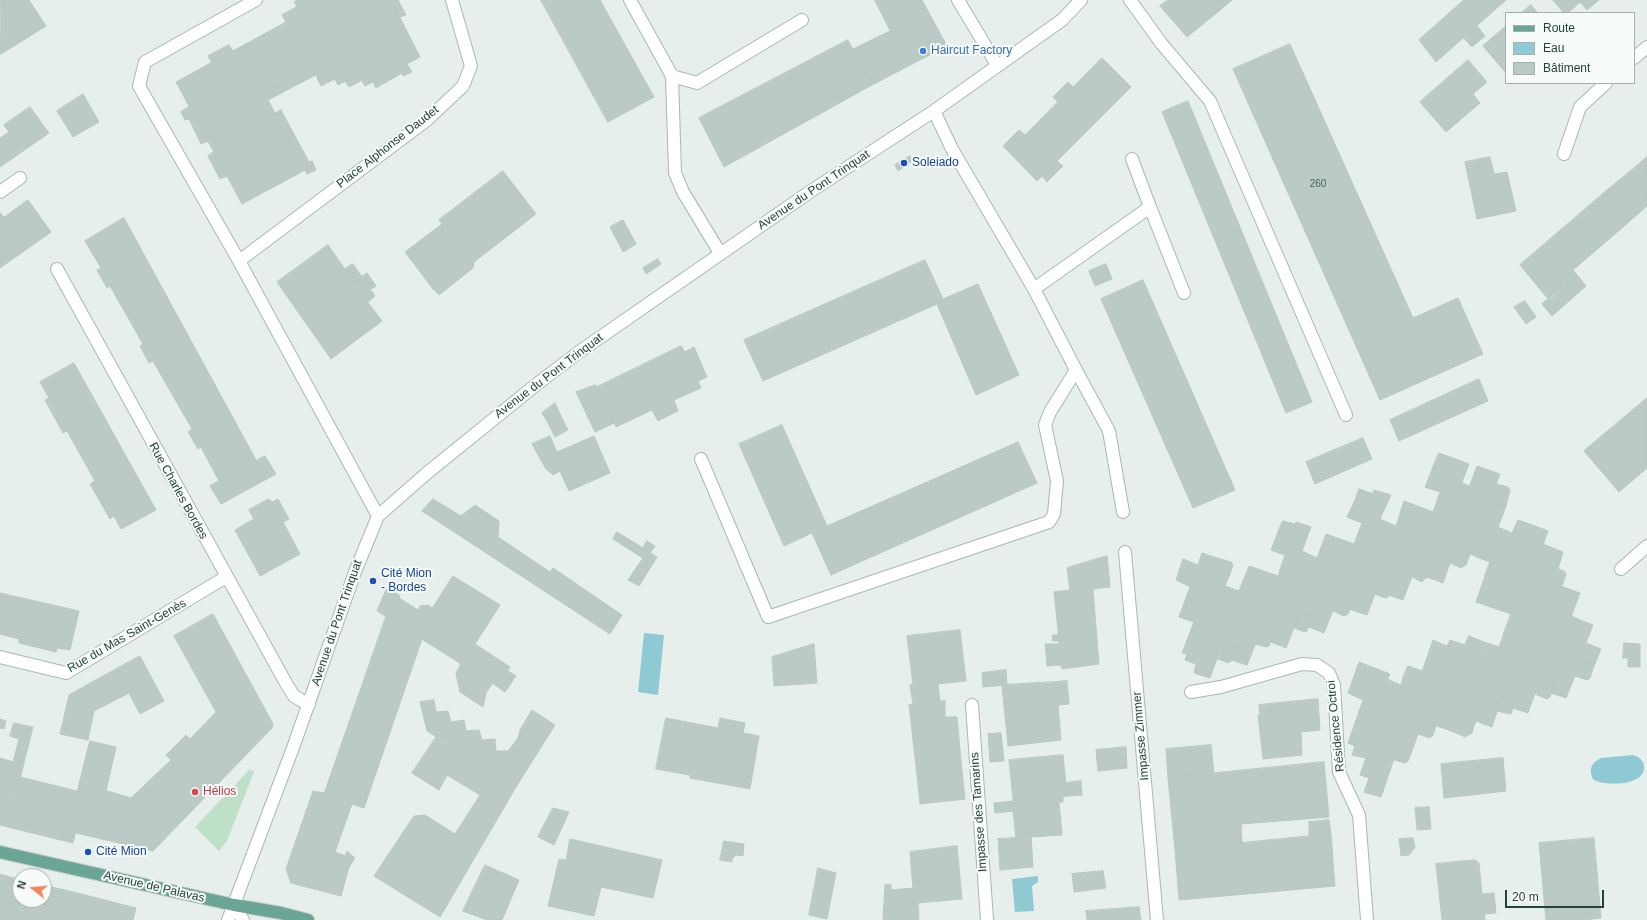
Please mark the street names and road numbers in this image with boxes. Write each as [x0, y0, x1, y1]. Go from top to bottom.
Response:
street label: Place Alphonse Daudet [334, 103, 442, 191]
street label: Avenue du Pont Trinquat [755, 147, 873, 233]
street label: Avenue du Pont Trinquat [492, 331, 606, 421]
street label: Rue Charles Bordes [146, 440, 210, 542]
street label: Avenue du Pont Trinquat [309, 558, 365, 688]
street label: Rue du Mas Saint-Genès [65, 596, 189, 676]
street label: Résidence Octroi [1324, 679, 1348, 773]
street label: Impasse Zimmer [1130, 691, 1152, 781]
street label: Impasse des Tamarins [968, 752, 990, 872]
street label: Avenue de Palavas [102, 868, 206, 906]

